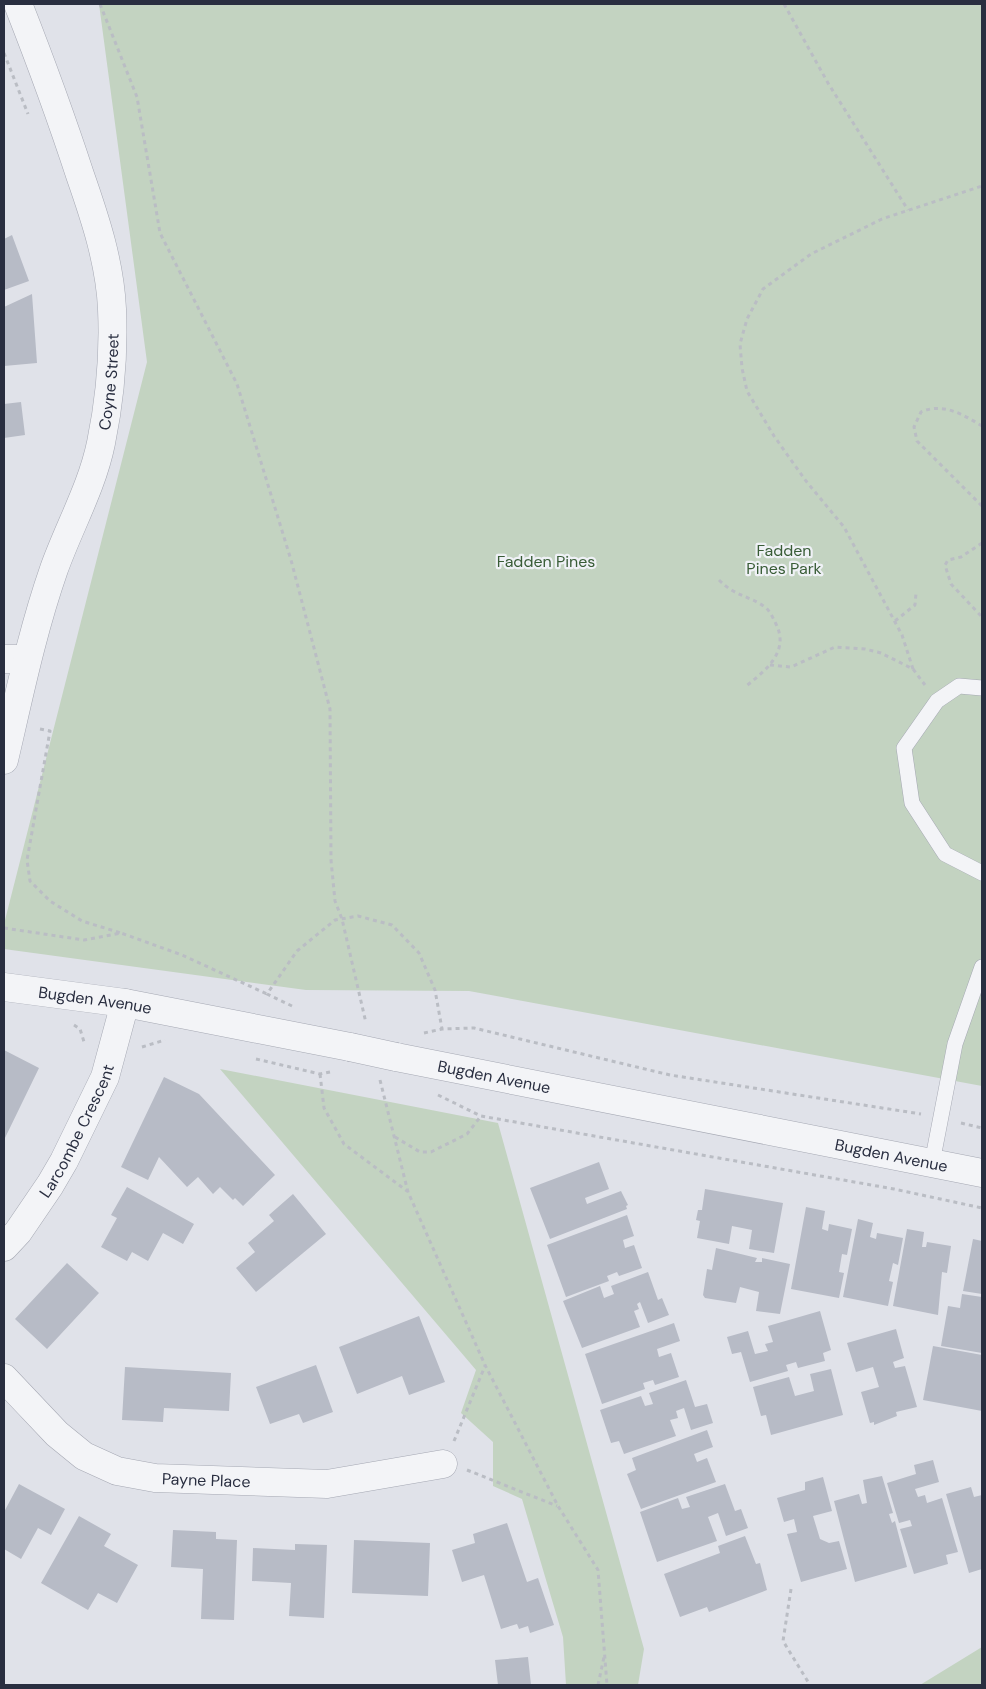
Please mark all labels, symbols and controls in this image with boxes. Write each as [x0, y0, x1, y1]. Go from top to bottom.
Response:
street label: Coyne Street [94, 333, 124, 432]
park label: Fadden Pines Park [746, 540, 822, 579]
park label: Fadden Pines [497, 551, 595, 572]
street label: Bugden Avenue [37, 982, 154, 1019]
street label: Bugden Avenue [436, 1055, 552, 1098]
street label: Larcombe Crescent [34, 1062, 119, 1202]
street label: Bugden Avenue [833, 1134, 949, 1177]
street label: Payne Place [161, 1468, 251, 1492]

